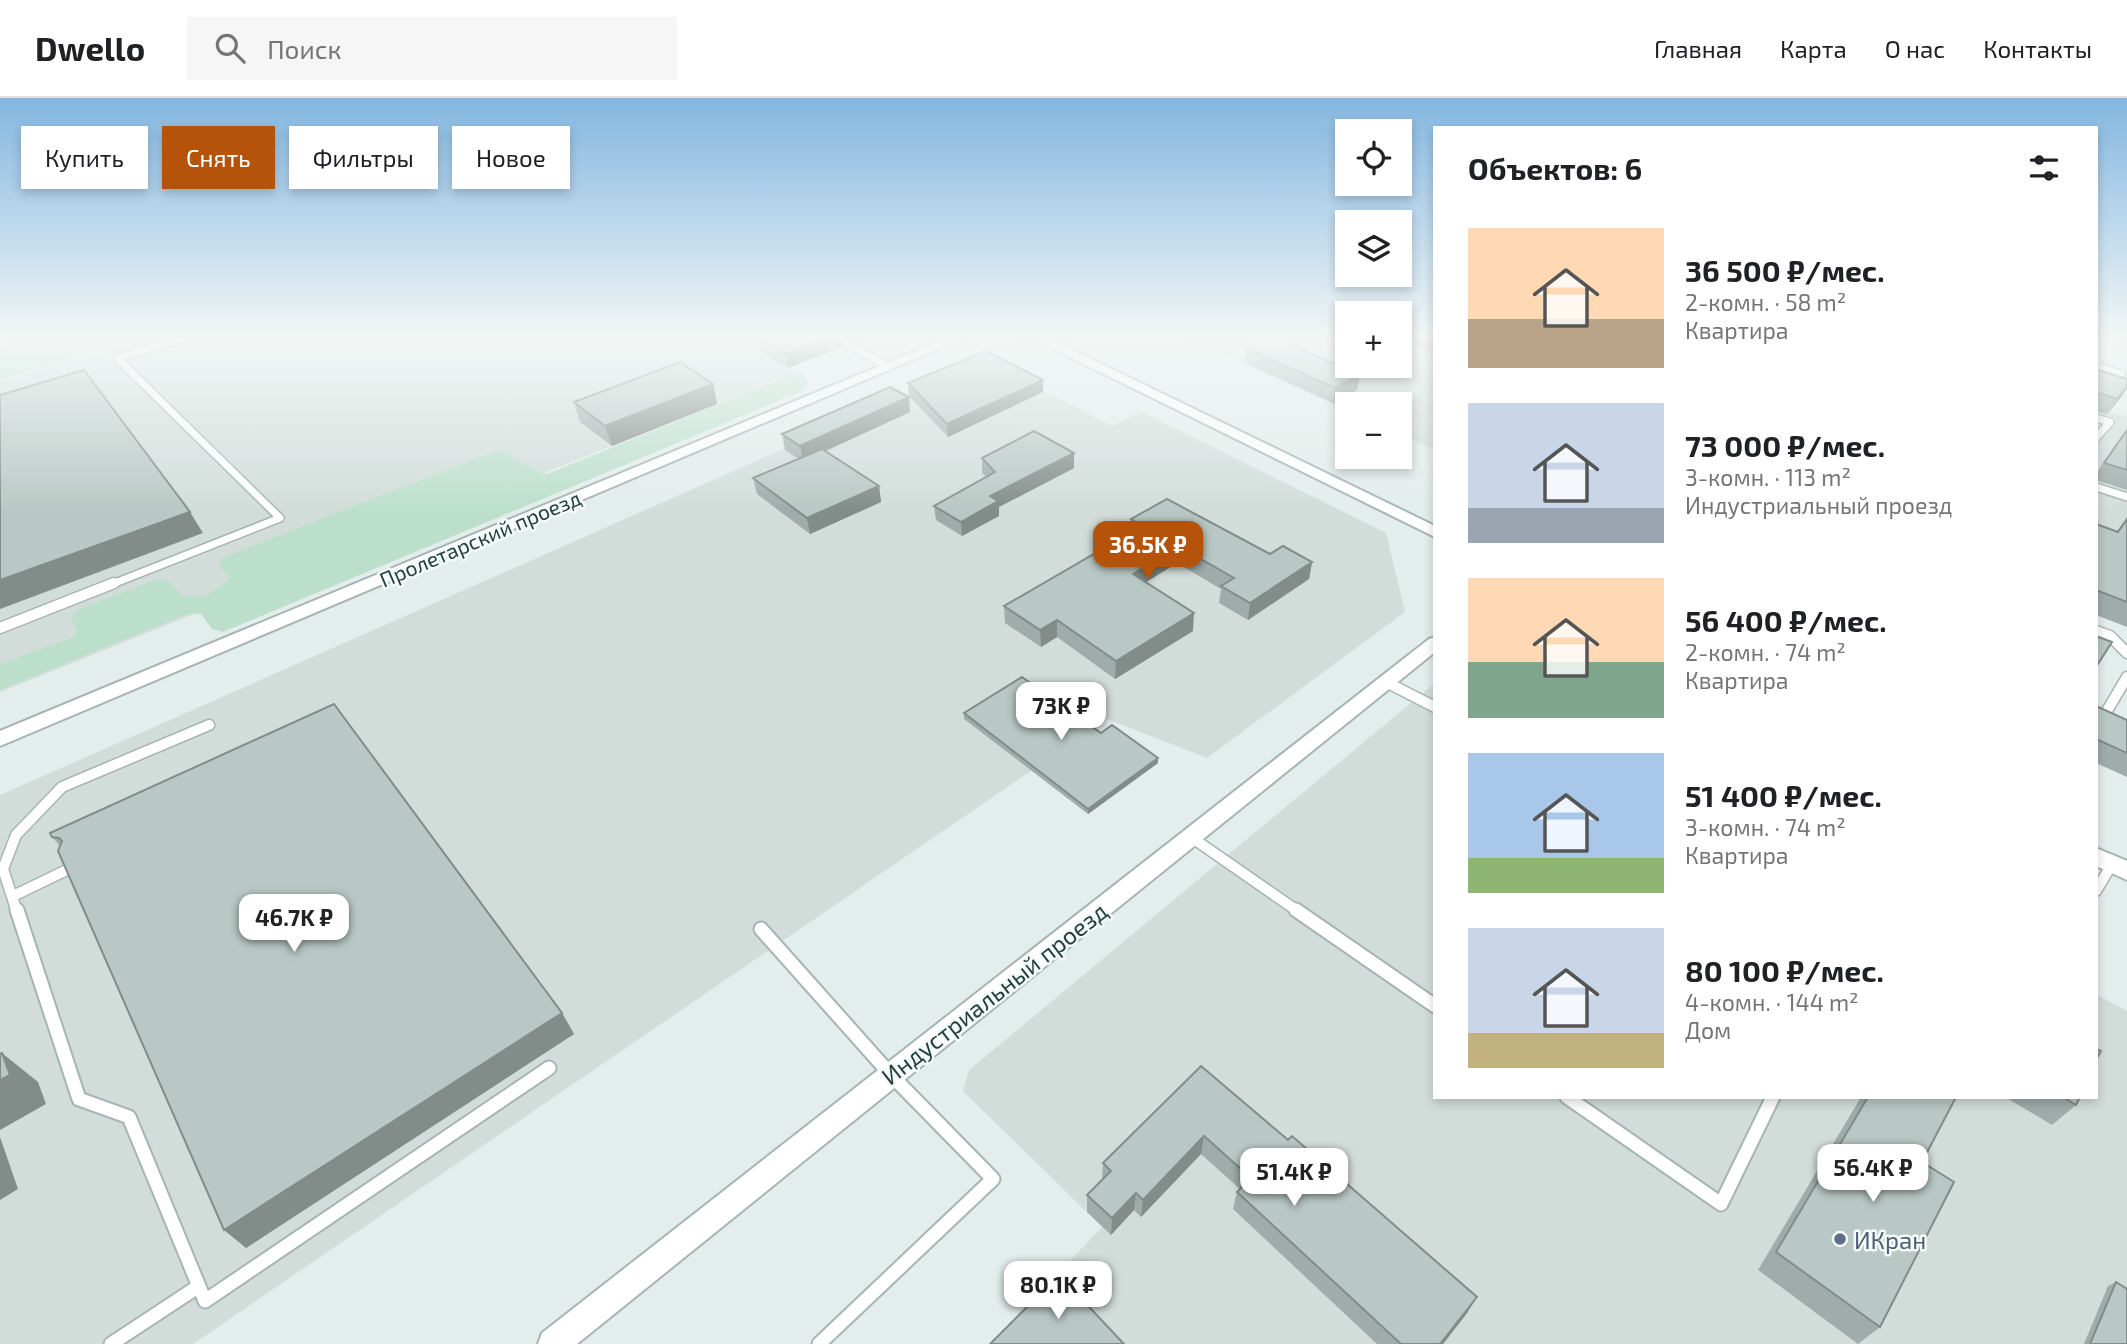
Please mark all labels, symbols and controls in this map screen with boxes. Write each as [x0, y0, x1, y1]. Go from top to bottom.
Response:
search box [187, 17, 677, 80]
text: Dwello [35, 28, 145, 68]
icon: search [211, 29, 249, 67]
text: Поиск [267, 33, 341, 64]
text: Главная [1654, 34, 1742, 63]
text: Карта [1780, 34, 1847, 63]
text: О нас [1885, 34, 1945, 63]
text: Контакты [1983, 34, 2092, 63]
map controls [1335, 119, 1412, 469]
button: locate [1335, 119, 1412, 196]
chip: Купить [21, 126, 148, 189]
chip: Снять [162, 126, 275, 189]
chip: Фильтры [289, 126, 438, 189]
chip: Новое [452, 126, 570, 189]
icon: filters [2025, 149, 2063, 187]
text: Объектов: 6 [1468, 150, 1642, 186]
button: layers [1335, 210, 1412, 287]
text: 36 500 ₽/мес. [1685, 252, 1885, 288]
icon: home [1524, 256, 1608, 340]
text: 2-комн. · 58 m² [1685, 288, 1846, 316]
button: + [1335, 301, 1412, 378]
text: Квартира [1685, 316, 1789, 344]
button: − [1335, 392, 1412, 469]
text: 73 000 ₽/мес. [1685, 427, 1885, 463]
icon: home [1524, 431, 1608, 515]
text: 3-комн. · 113 m² [1685, 463, 1851, 491]
street label: Пролетарский проезд [376, 484, 584, 592]
text: Индустриальный проезд [1685, 491, 1952, 519]
pin: 36.5K ₽ [1083, 522, 1213, 581]
text: 36.5K ₽ [1109, 530, 1187, 558]
text: 56 400 ₽/мес. [1685, 602, 1887, 638]
icon: home [1524, 606, 1608, 690]
text: 2-комн. · 74 m² [1685, 638, 1846, 666]
text: Квартира [1685, 666, 1789, 694]
pin: 73K ₽ [1012, 682, 1110, 742]
text: 73K ₽ [1032, 691, 1090, 719]
text: 51 400 ₽/мес. [1685, 777, 1882, 813]
icon: home [1524, 781, 1608, 865]
text: 3-комн. · 74 m² [1685, 813, 1846, 841]
text: Квартира [1685, 841, 1789, 869]
pin: 46.7K ₽ [229, 894, 359, 954]
street label: Индустриальный проезд [875, 896, 1113, 1091]
text: 46.7K ₽ [255, 903, 333, 931]
text: 80 100 ₽/мес. [1685, 952, 1884, 988]
icon: home [1524, 956, 1608, 1040]
text: 4-комн. · 144 m² [1685, 988, 1859, 1016]
text: Дом [1685, 1016, 1731, 1044]
pin: 56.4K ₽ [1808, 1144, 1938, 1204]
pin: 51.4K ₽ [1229, 1148, 1359, 1208]
text: 56.4K ₽ [1833, 1153, 1913, 1181]
text: 51.4K ₽ [1256, 1157, 1332, 1185]
place label: ИКран [1854, 1225, 1926, 1254]
marker: ИКран [1832, 1231, 1848, 1247]
pin: 80.1K ₽ [993, 1262, 1123, 1321]
text: 80.1K ₽ [1020, 1270, 1096, 1298]

